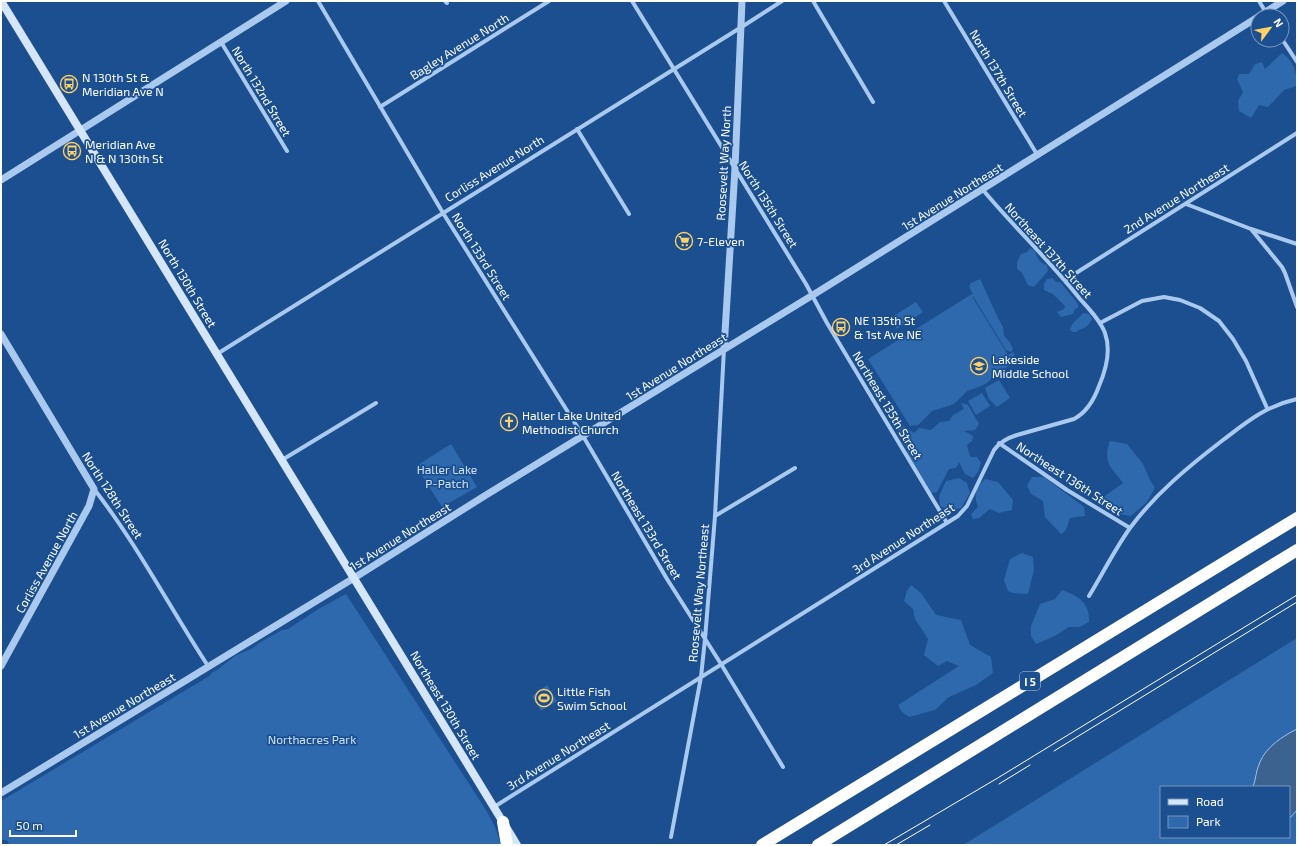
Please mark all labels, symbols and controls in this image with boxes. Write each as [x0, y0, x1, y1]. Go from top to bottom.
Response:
north arrow [1250, 8, 1290, 48]
street label: Bagley Avenue North [407, 10, 511, 82]
text: N [1271, 16, 1287, 29]
street label: North 137th Street [967, 27, 1031, 120]
street label: North 132nd Street [230, 44, 295, 139]
place label: N 130th St & Meridian Ave N [82, 70, 164, 98]
bus stop icon: N 130th St & Meridian Ave N [59, 74, 79, 94]
street label: Roosevelt Way North [713, 105, 733, 221]
street label: Corliss Avenue North [442, 132, 546, 204]
place label: Meridian Ave N & N 130th St [85, 137, 164, 165]
bus stop icon: Meridian Ave N & N 130th St [62, 141, 82, 161]
street label: North 135th Street [737, 158, 802, 250]
street label: 1st Avenue Northeast [899, 159, 1005, 233]
street label: 2nd Avenue Northeast [1121, 160, 1231, 236]
street label: Northeast 137th Street [1003, 200, 1096, 301]
street label: North 133rd Street [450, 210, 515, 302]
supermarket icon: 7-Eleven [674, 231, 694, 251]
place label: 7-Eleven [697, 234, 745, 248]
street label: North 130th Street [156, 236, 220, 330]
place label: NE 135th St & 1st Ave NE [854, 313, 922, 341]
bus stop icon: NE 135th St & 1st Ave NE [831, 317, 851, 337]
street label: 1st Avenue Northeast [623, 329, 729, 403]
street label: Northeast 135th Street [850, 348, 926, 462]
place label: Lakeside Middle School [992, 352, 1069, 380]
school or university icon: Lakeside Middle School [969, 356, 989, 376]
place label: Haller Lake United Methodist Church [522, 408, 621, 436]
church icon: Haller Lake United Methodist Church [499, 412, 519, 432]
street label: Northeast 136th Street [1014, 438, 1126, 518]
street label: North 128th Street [80, 449, 147, 541]
park label: Haller Lake P-Patch [417, 462, 477, 490]
street label: Northeast 133rd Street [609, 468, 685, 582]
street label: 1st Avenue Northeast [347, 499, 453, 573]
street label: 3rd Avenue Northeast [849, 500, 957, 576]
street label: Corliss Avenue North [12, 509, 80, 615]
street label: Roosevelt Way Northeast [685, 523, 711, 663]
street label: Northeast 130th Street [408, 648, 484, 762]
street label: 1st Avenue Northeast [71, 669, 178, 741]
road number: I 5 [1020, 672, 1040, 690]
place label: Little Fish Swim School [557, 684, 627, 712]
sports icon: Little Fish Swim School [534, 688, 554, 708]
street label: 3rd Avenue Northeast [504, 717, 612, 792]
park label: Northacres Park [268, 732, 356, 746]
legend [1160, 786, 1290, 838]
text: Road [1196, 794, 1224, 808]
scale bar [10, 812, 76, 838]
text: Park [1196, 814, 1221, 828]
text: 50 m [16, 818, 43, 832]

